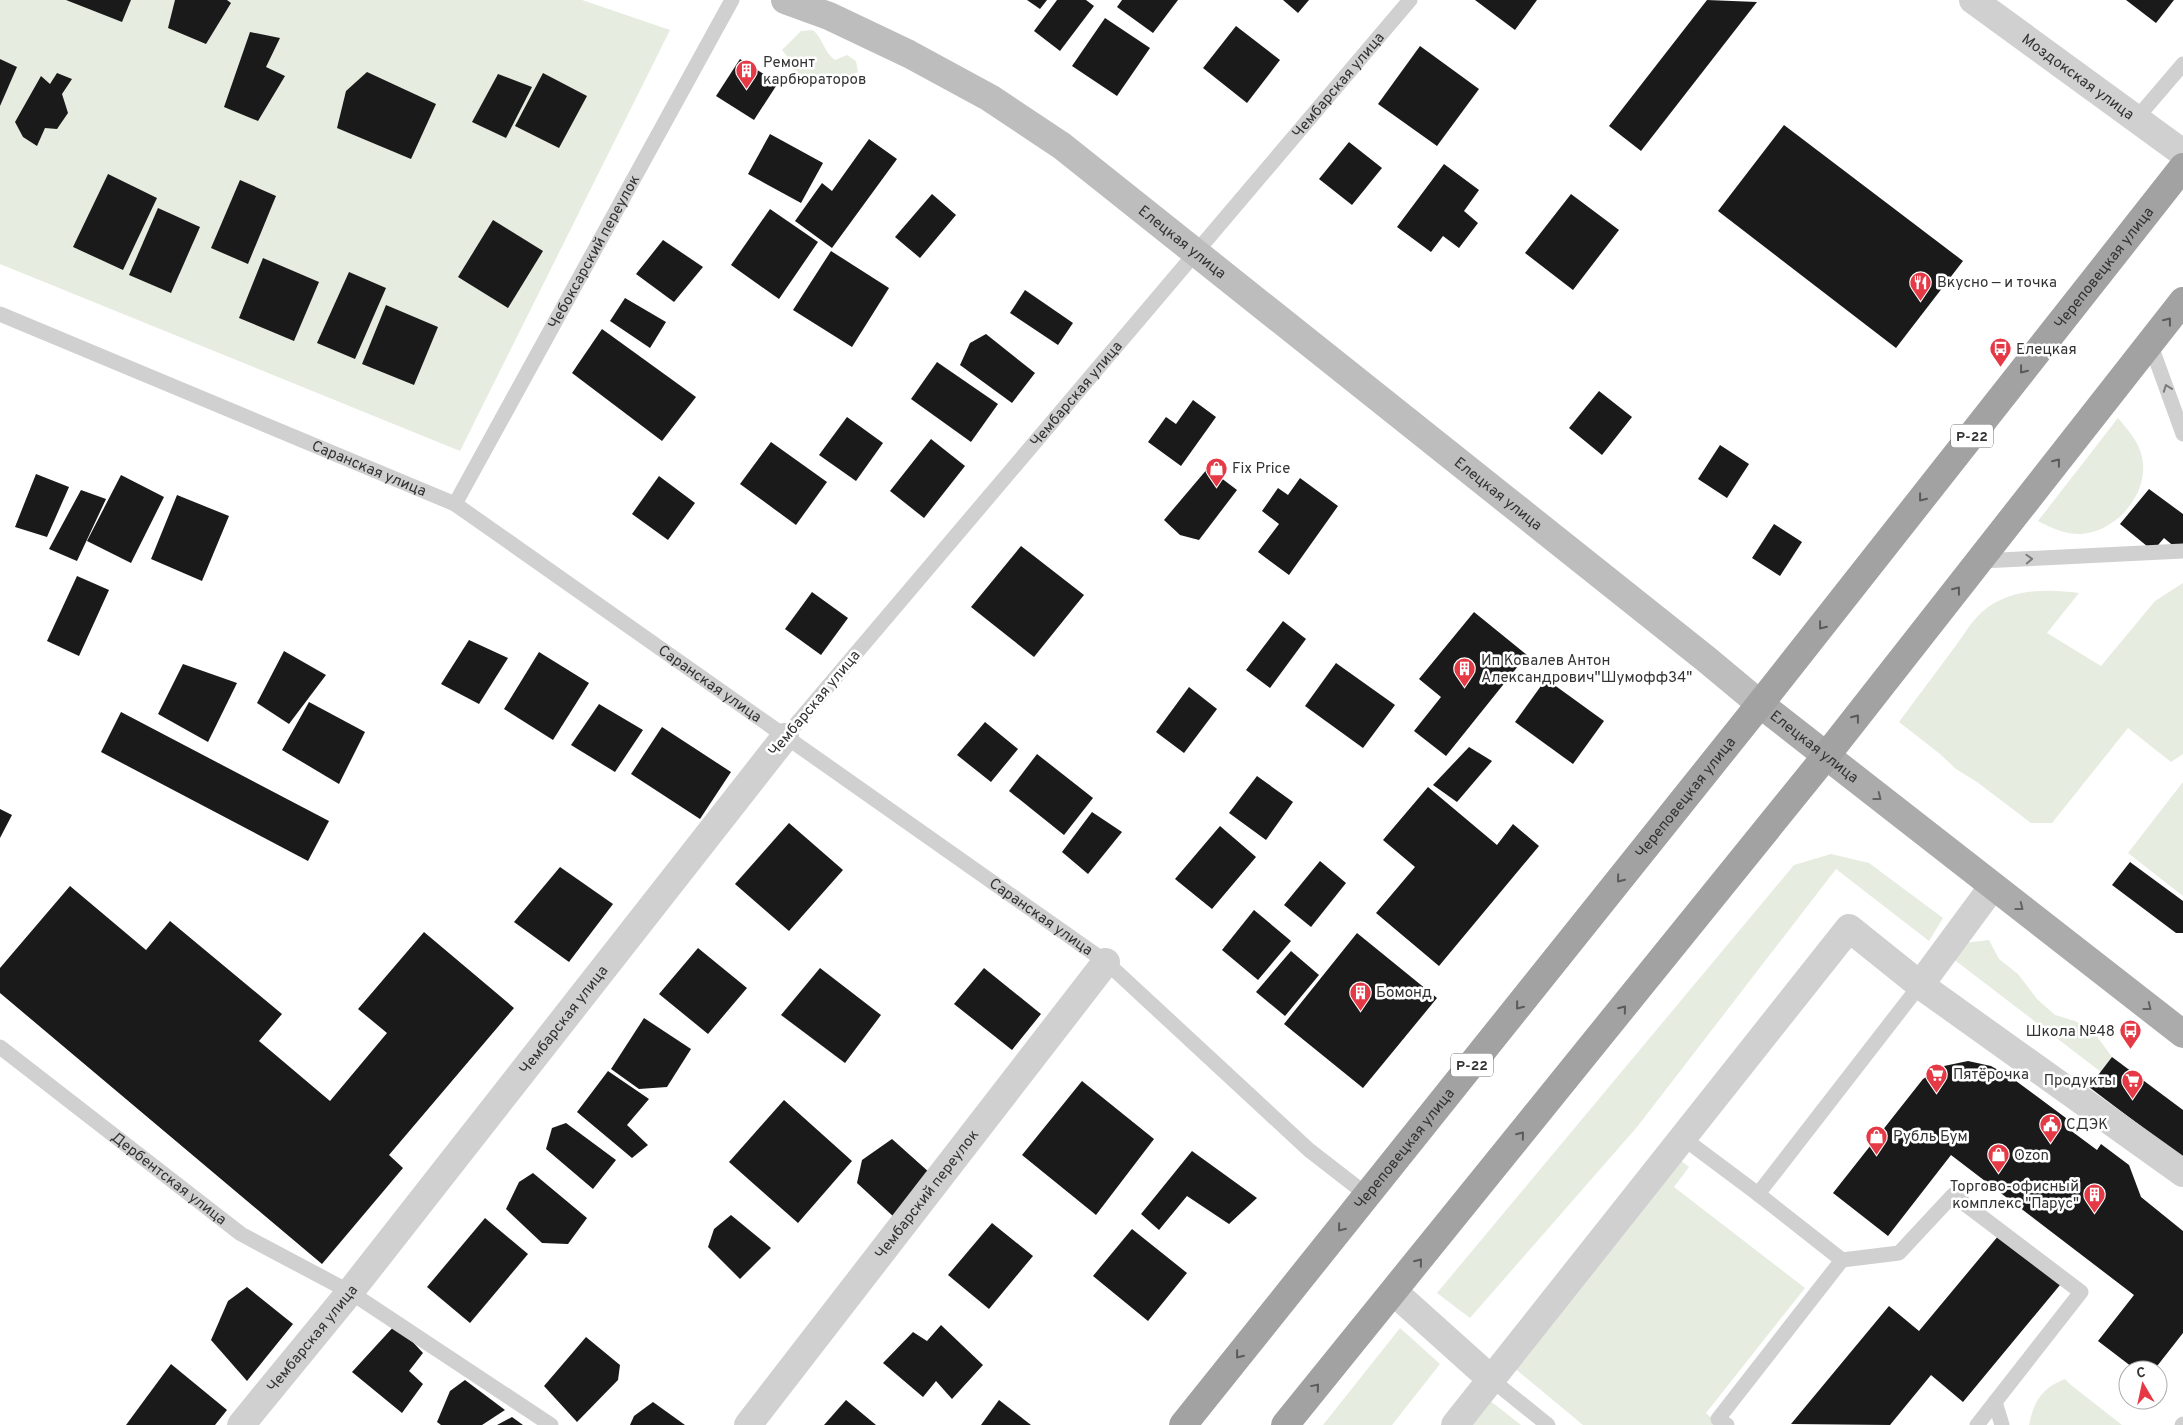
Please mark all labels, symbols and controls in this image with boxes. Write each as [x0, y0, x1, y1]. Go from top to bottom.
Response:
street label: Чембарская улица [1289, 29, 1389, 143]
street label: Моздокская улица [2017, 30, 2137, 125]
place label: Ремонт карбюраторов [763, 54, 866, 90]
building icon: Ремонт карбюраторов [735, 59, 759, 90]
street label: Чебоксарский переулок [545, 172, 645, 333]
street label: Елецкая улица [1133, 202, 1229, 284]
street label: Череповецкая улица [2051, 204, 2159, 333]
restaurant icon: Вкусно — и точка [1909, 270, 1933, 301]
place label: Вкусно — и точка [1937, 274, 2057, 293]
one-way arrow [2162, 317, 2171, 327]
bus stop icon: Елецкая [1988, 337, 2012, 368]
street label: Чембарская улица [1027, 338, 1127, 452]
place label: Елецкая [2016, 341, 2077, 360]
one-way arrow [2020, 365, 2029, 374]
one-way arrow [2163, 385, 2173, 393]
road number: Р-22 [1951, 424, 1993, 448]
street label: Саранская улица [308, 437, 429, 502]
street label: Елецкая улица [1449, 454, 1545, 536]
shop icon: Fix Price [1204, 456, 1228, 487]
one-way arrow [2052, 459, 2061, 468]
place label: Fix Price [1232, 460, 1290, 479]
one-way arrow [1920, 492, 1928, 501]
one-way arrow [2026, 553, 2034, 564]
one-way arrow [1951, 587, 1960, 596]
one-way arrow [1819, 620, 1827, 629]
street label: Саранская улица [654, 642, 765, 728]
street label: Чембарская улица [765, 647, 865, 761]
place label: Ип Ковалев Антон Александрович"Шумофф34" [1481, 652, 1692, 688]
building icon: Ип Ковалев Антон Александрович"Шумофф34" [1453, 657, 1477, 688]
street label: Елецкая улица [1765, 707, 1862, 788]
one-way arrow [1850, 714, 1859, 724]
street label: Череповецкая улица [1632, 734, 1741, 863]
one-way arrow [1872, 791, 1881, 799]
one-way arrow [1618, 873, 1626, 882]
street label: Саранская улица [985, 875, 1096, 961]
one-way arrow [2014, 902, 2023, 910]
street label: Чембарская улица [516, 962, 613, 1079]
building icon: Бомонд [1348, 980, 1372, 1011]
place label: Бомонд [1376, 984, 1432, 1003]
one-way arrow [1516, 1000, 1524, 1009]
one-way arrow [2142, 1001, 2152, 1010]
one-way arrow [1617, 1005, 1626, 1014]
bus stop icon: Школа №48 [2119, 1019, 2143, 1050]
place label: Школа №48 [2026, 1023, 2115, 1042]
road number: Р-22 [1451, 1054, 1493, 1076]
supermarket icon: Пятёрочка [1925, 1062, 1949, 1093]
place label: Пятёрочка [1953, 1066, 2029, 1085]
supermarket icon: Продукты [2120, 1068, 2144, 1099]
place label: Продукты [2044, 1072, 2116, 1091]
street label: Череповецкая улица [1351, 1085, 1460, 1214]
public building icon: СДЭК [2038, 1112, 2062, 1143]
place label: СДЭК [2066, 1116, 2108, 1135]
shop icon: Рубль Бум [1865, 1124, 1889, 1155]
street label: Чембарский переулок [872, 1126, 984, 1264]
place label: Рубль Бум [1893, 1128, 1968, 1147]
street label: Дербентская улица [106, 1129, 230, 1230]
one-way arrow [1515, 1132, 1523, 1141]
shop icon: Ozon [1986, 1143, 2010, 1174]
place label: Ozon [2014, 1147, 2049, 1166]
place label: Торгово-офисный комплекс "Парус" [1950, 1178, 2079, 1214]
building icon: Торгово-офисный комплекс "Парус" [2083, 1183, 2107, 1214]
one-way arrow [1338, 1222, 1346, 1231]
one-way arrow [1413, 1259, 1421, 1268]
street label: Чембарская улица [264, 1282, 363, 1397]
one-way arrow [1236, 1349, 1245, 1359]
north arrow [2118, 1360, 2168, 1410]
text: С [2135, 1365, 2147, 1383]
one-way arrow [1310, 1384, 1319, 1393]

